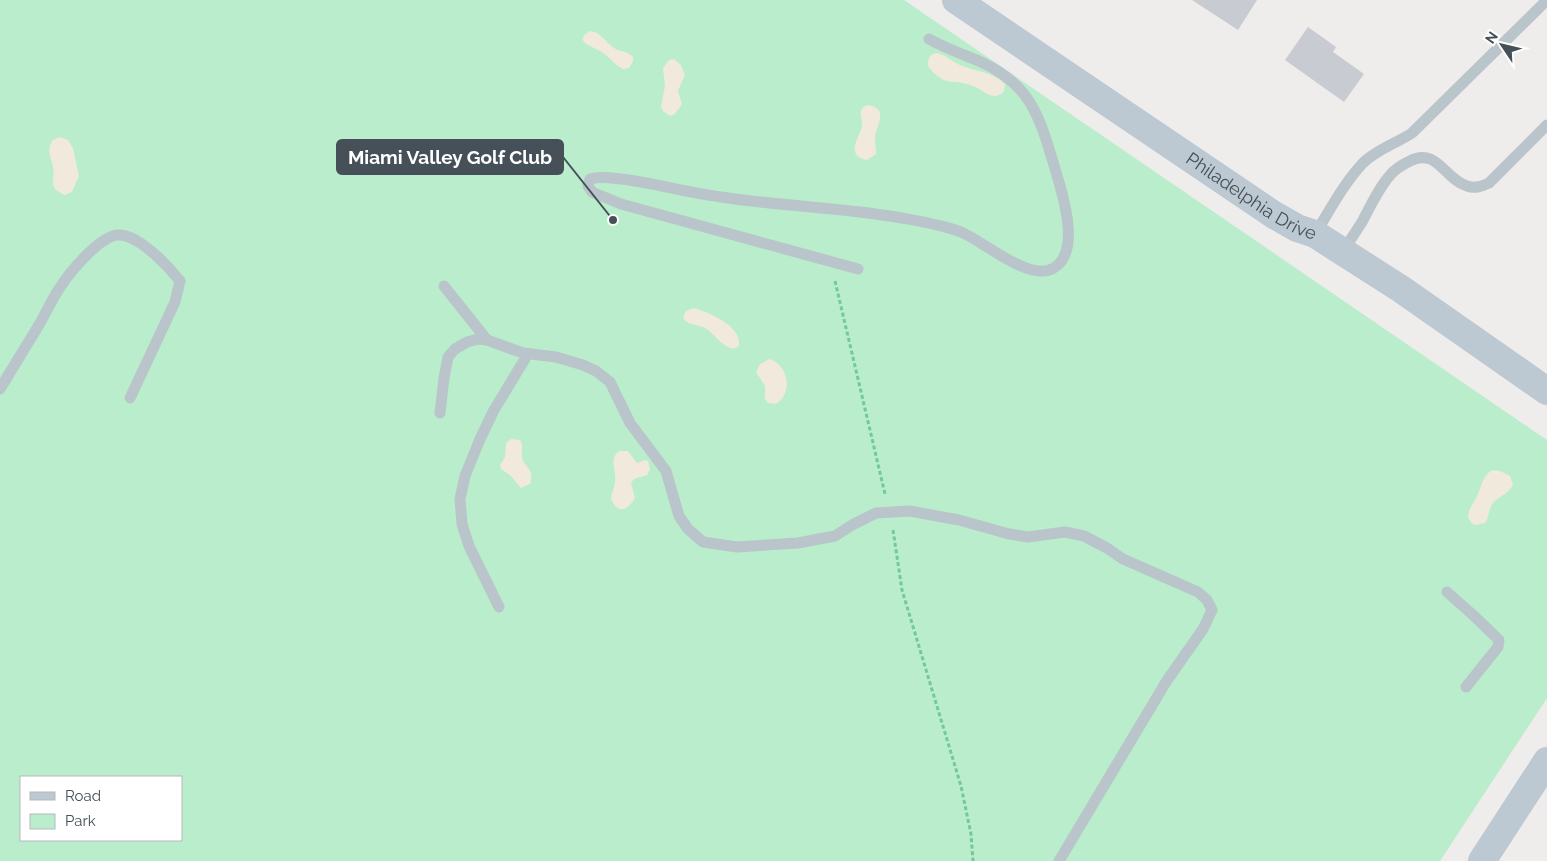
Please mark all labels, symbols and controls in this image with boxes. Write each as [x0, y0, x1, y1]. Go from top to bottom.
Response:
north arrow [1477, 20, 1527, 70]
text: N [1482, 29, 1501, 47]
callout: Miami Valley Golf Club [337, 140, 563, 174]
text: Miami Valley Golf Club [348, 146, 552, 168]
street label: Philadelphia Drive [1182, 148, 1320, 244]
legend [20, 776, 182, 841]
text: Road [65, 787, 101, 805]
text: Park [65, 812, 96, 830]

